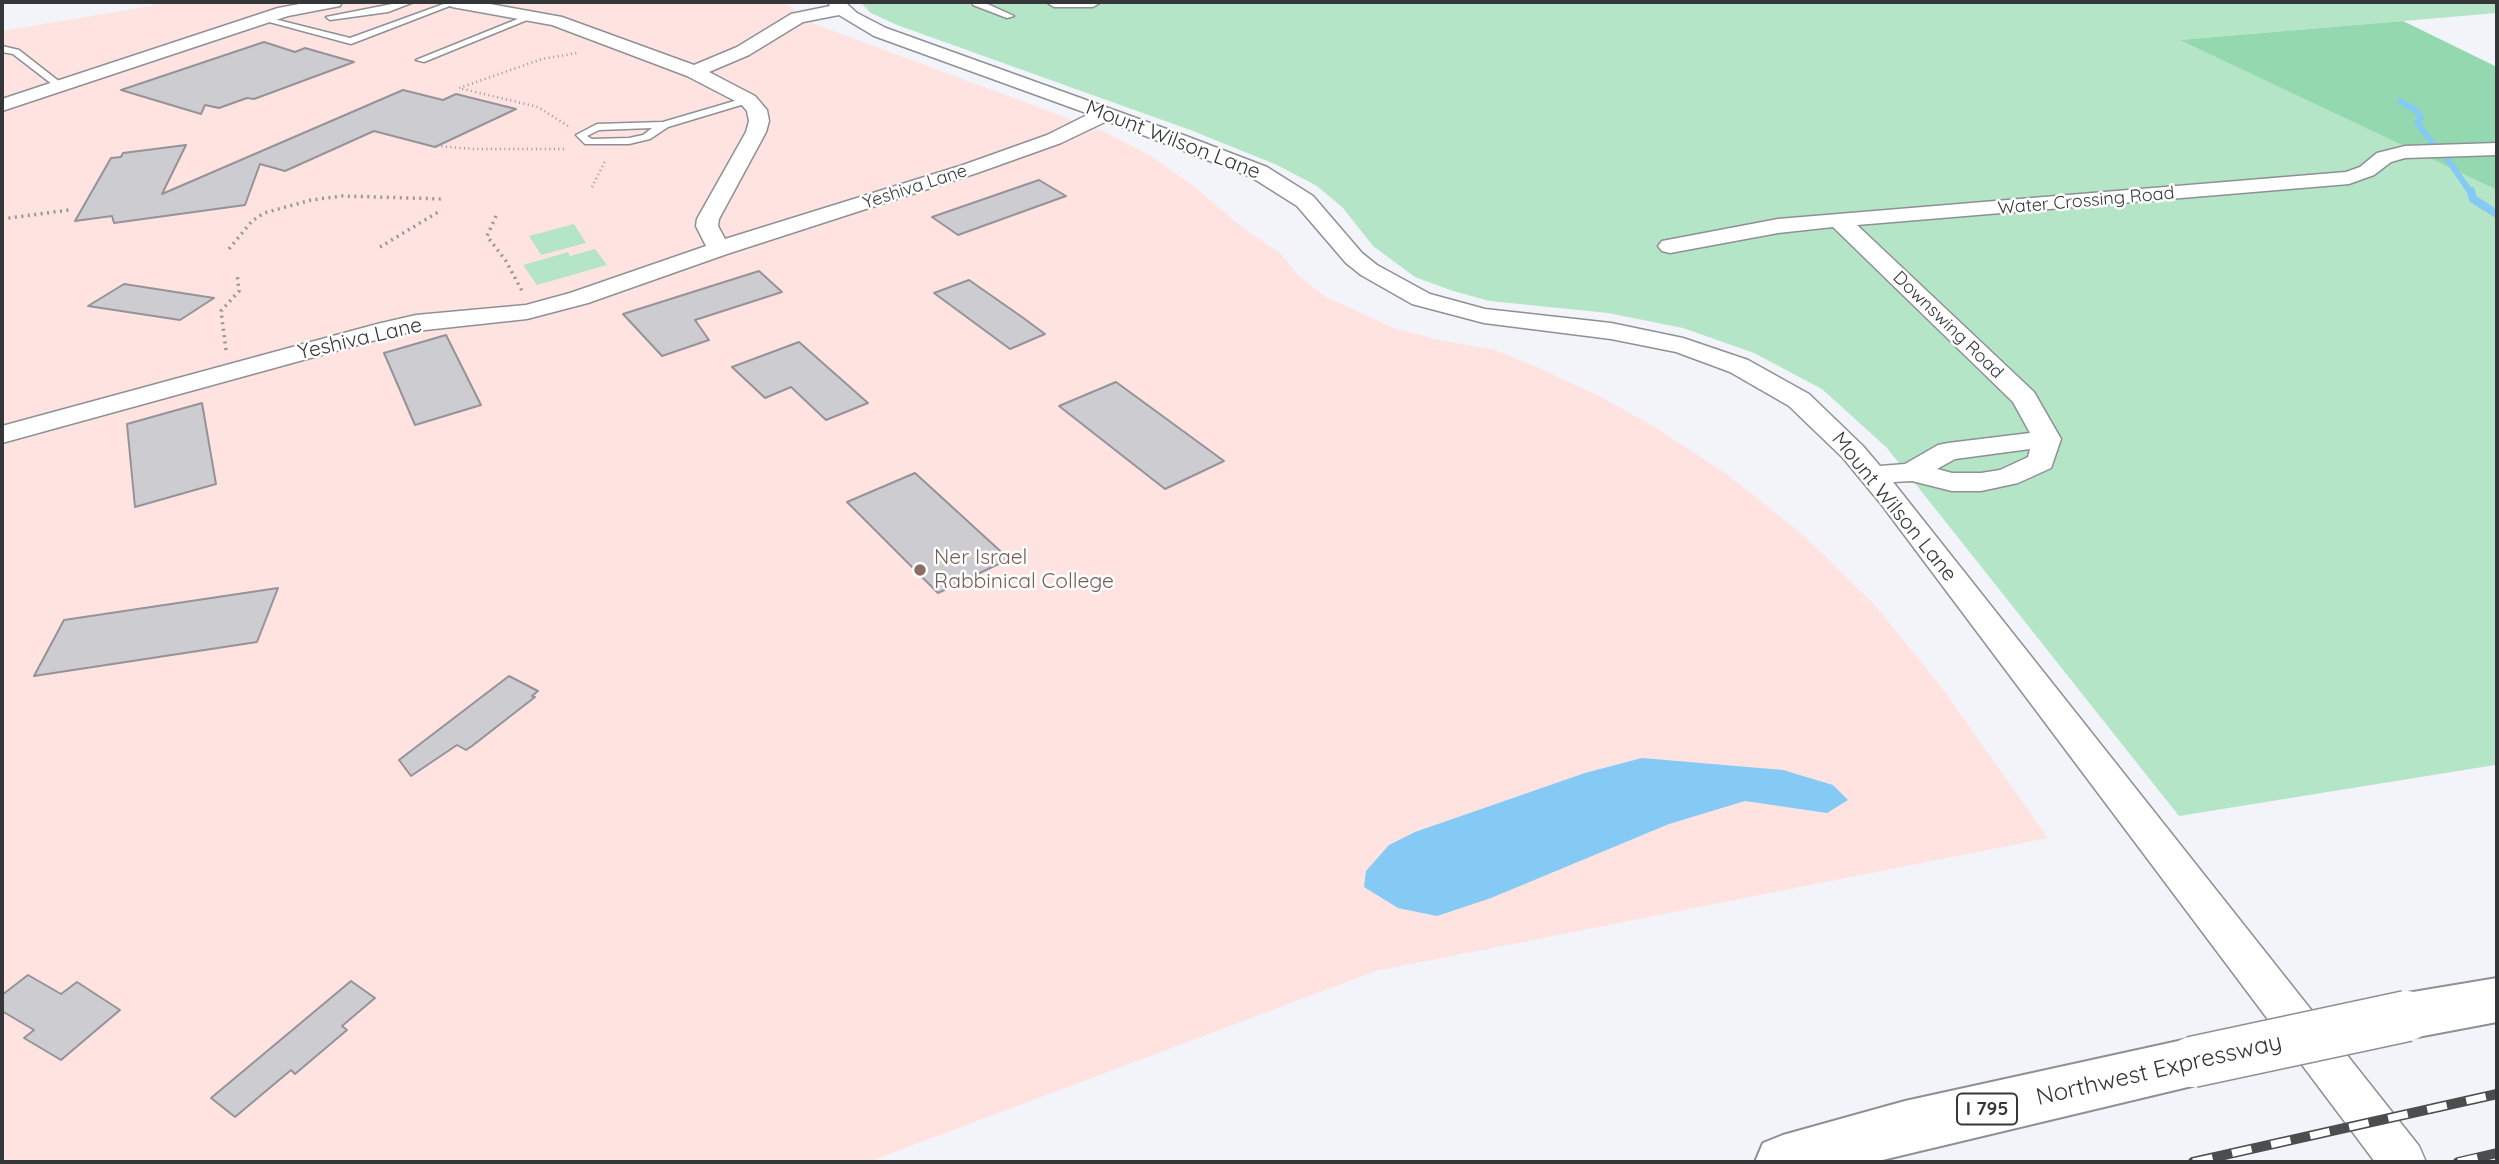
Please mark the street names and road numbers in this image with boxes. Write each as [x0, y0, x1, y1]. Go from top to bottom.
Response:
street label: Mount Wilson Lane [1082, 95, 1264, 185]
street label: Yeshiva Lane [860, 160, 970, 214]
street label: Water Crossing Road [1997, 183, 2175, 219]
street label: Downswing Road [1888, 267, 2008, 383]
street label: Yeshiva Lane [296, 313, 424, 365]
street label: Mount Wilson Lane [1826, 427, 1962, 587]
street label: Northwest Expressway [2033, 1028, 2285, 1112]
road number: I 795 [1957, 1093, 2017, 1124]

